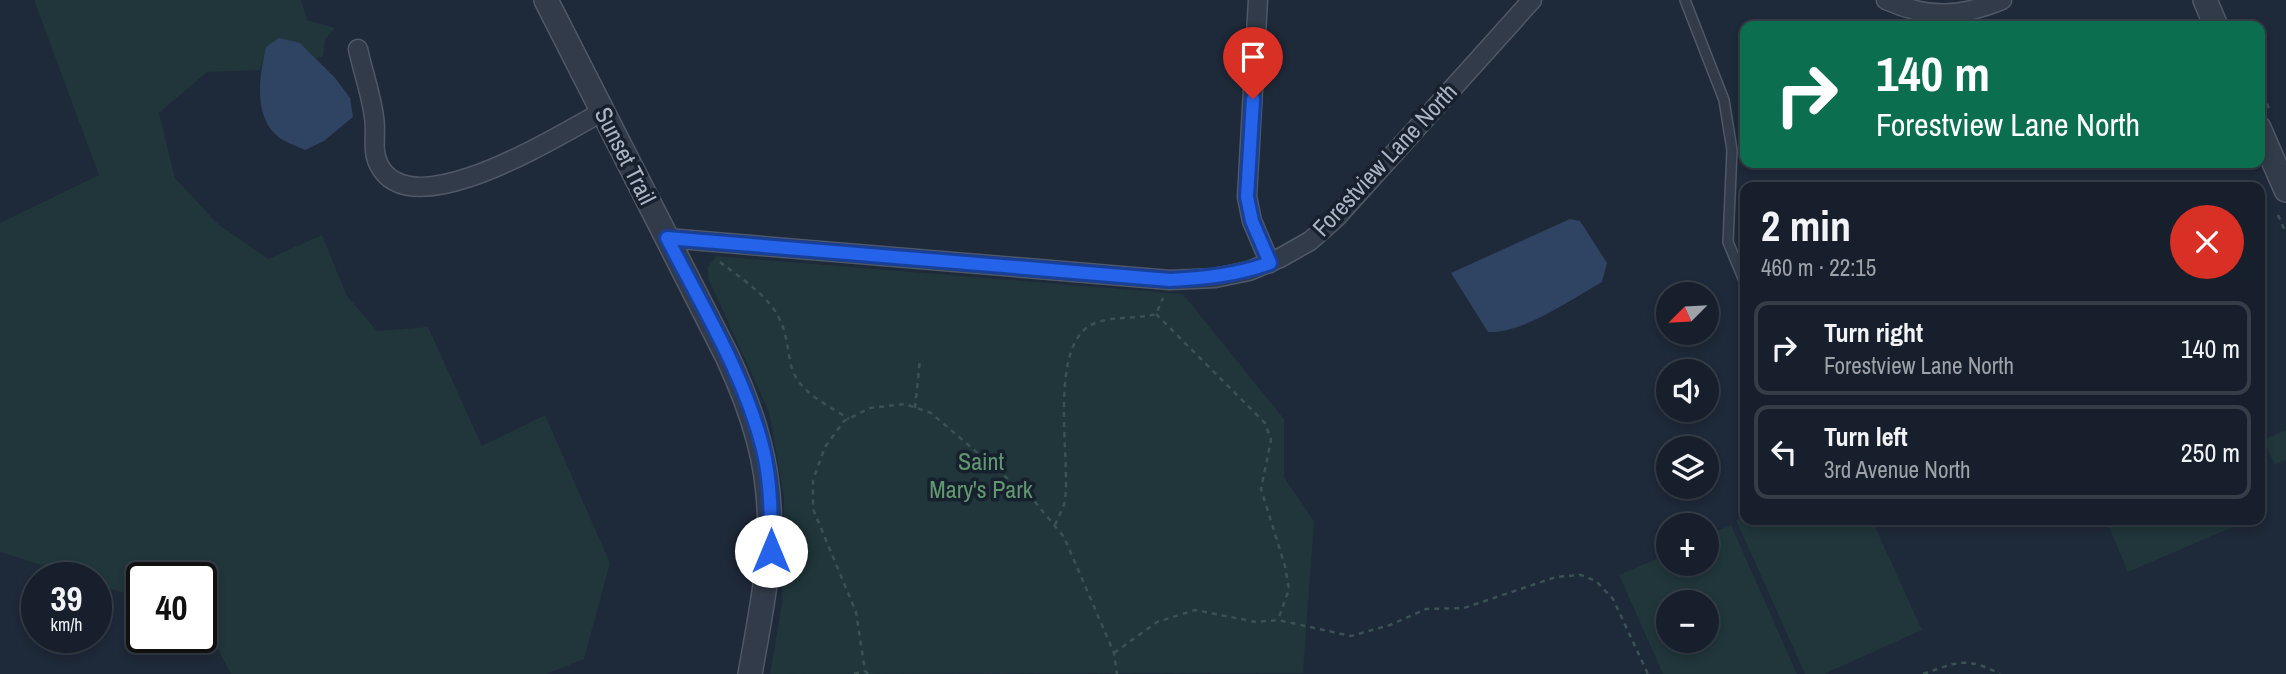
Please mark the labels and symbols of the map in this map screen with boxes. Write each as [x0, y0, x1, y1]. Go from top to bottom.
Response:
pin [1223, 27, 1283, 99]
street label: Forestview Lane North [1305, 76, 1464, 243]
street label: Sunset Trail [588, 101, 664, 210]
north arrow [1656, 282, 1718, 345]
park label: Saint Mary's Park [929, 445, 1033, 505]
position arrow [734, 514, 808, 588]
speed limit sign: 40 [126, 562, 217, 653]

